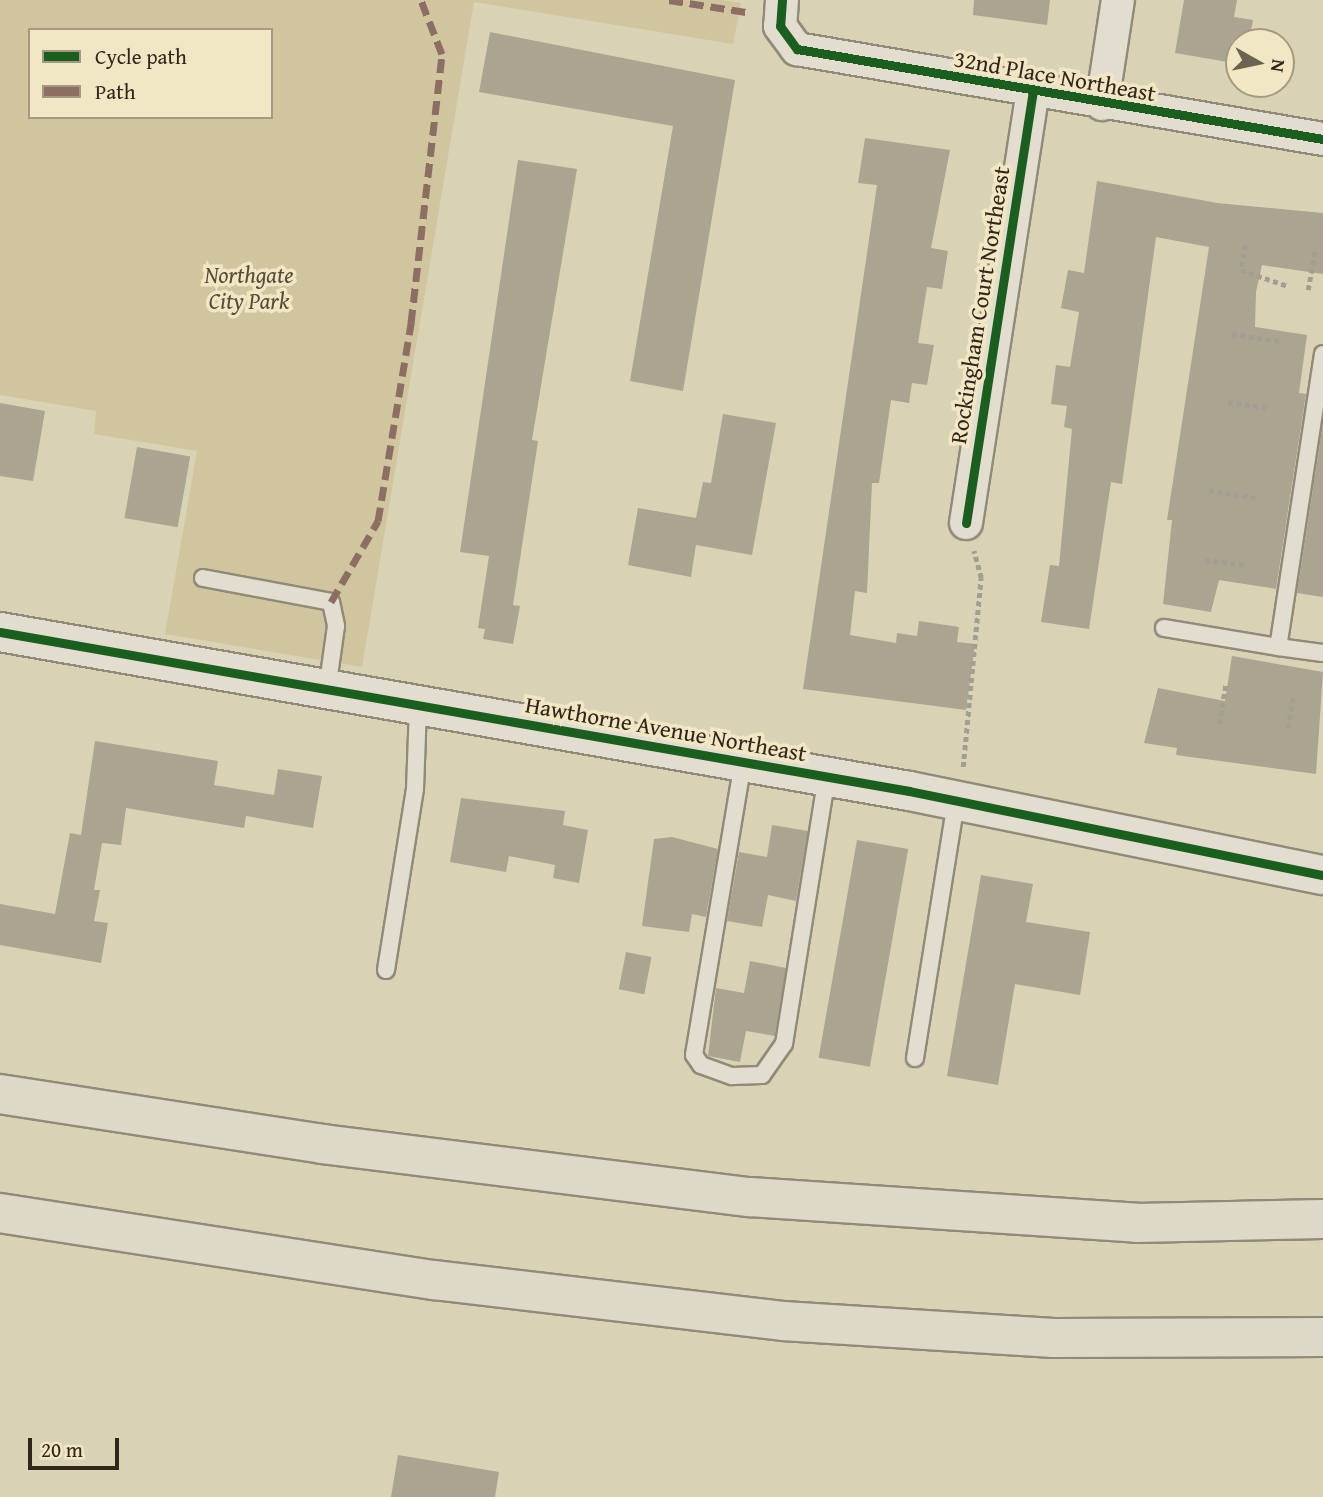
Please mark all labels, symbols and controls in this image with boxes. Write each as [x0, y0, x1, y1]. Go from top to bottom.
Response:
legend [28, 28, 273, 119]
north arrow [1225, 28, 1295, 98]
text: Cycle path [95, 41, 187, 72]
street label: 32nd Place Northeast [952, 45, 1158, 107]
text: N [1264, 58, 1294, 74]
text: Path [95, 76, 135, 107]
street label: Rockingham Court Northeast [944, 164, 1016, 446]
park label: Northgate City Park [205, 261, 293, 315]
street label: Hawthorne Avenue Northeast [523, 691, 809, 767]
scale bar [32, 1424, 122, 1468]
text: 20 m [41, 1434, 83, 1465]

